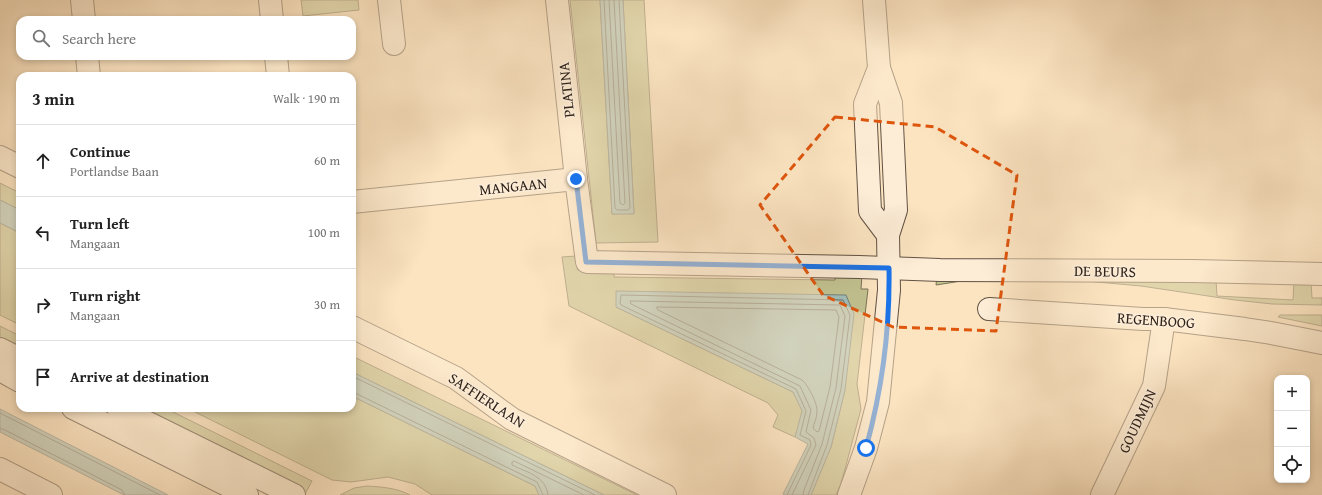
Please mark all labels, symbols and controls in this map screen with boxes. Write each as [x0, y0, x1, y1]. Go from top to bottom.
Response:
search box [16, 16, 356, 60]
icon: search [30, 27, 52, 49]
text: Search here [62, 28, 136, 49]
street label: PLATINA [553, 61, 579, 119]
text: 3 min [32, 86, 74, 111]
text: Walk · 190 m [273, 89, 340, 108]
text: Continue [70, 141, 131, 162]
icon: ahead [32, 150, 54, 172]
text: 60 m [314, 151, 340, 170]
text: Portlandse Baan [70, 162, 159, 181]
route end [567, 170, 585, 188]
street label: MANGAAN [478, 172, 548, 200]
text: Turn left [70, 213, 129, 234]
icon: left [32, 222, 54, 244]
text: 100 m [308, 223, 340, 242]
text: Mangaan [70, 234, 120, 253]
street label: DE BEURS [1074, 260, 1136, 282]
text: Turn right [70, 285, 141, 306]
icon: right [32, 294, 54, 316]
text: 30 m [314, 295, 340, 314]
text: Mangaan [70, 306, 120, 325]
street label: REGENBOOG [1116, 307, 1196, 333]
icon: arrive [32, 366, 54, 388]
text: Arrive at destination [70, 366, 209, 387]
street label: SAFFIERLAAN [445, 367, 529, 433]
map controls [1274, 375, 1310, 483]
button: + [1274, 375, 1310, 411]
street label: GOUDMIJN [1113, 385, 1161, 456]
button: − [1274, 411, 1310, 447]
route start [857, 439, 875, 457]
button: locate [1274, 447, 1310, 483]

